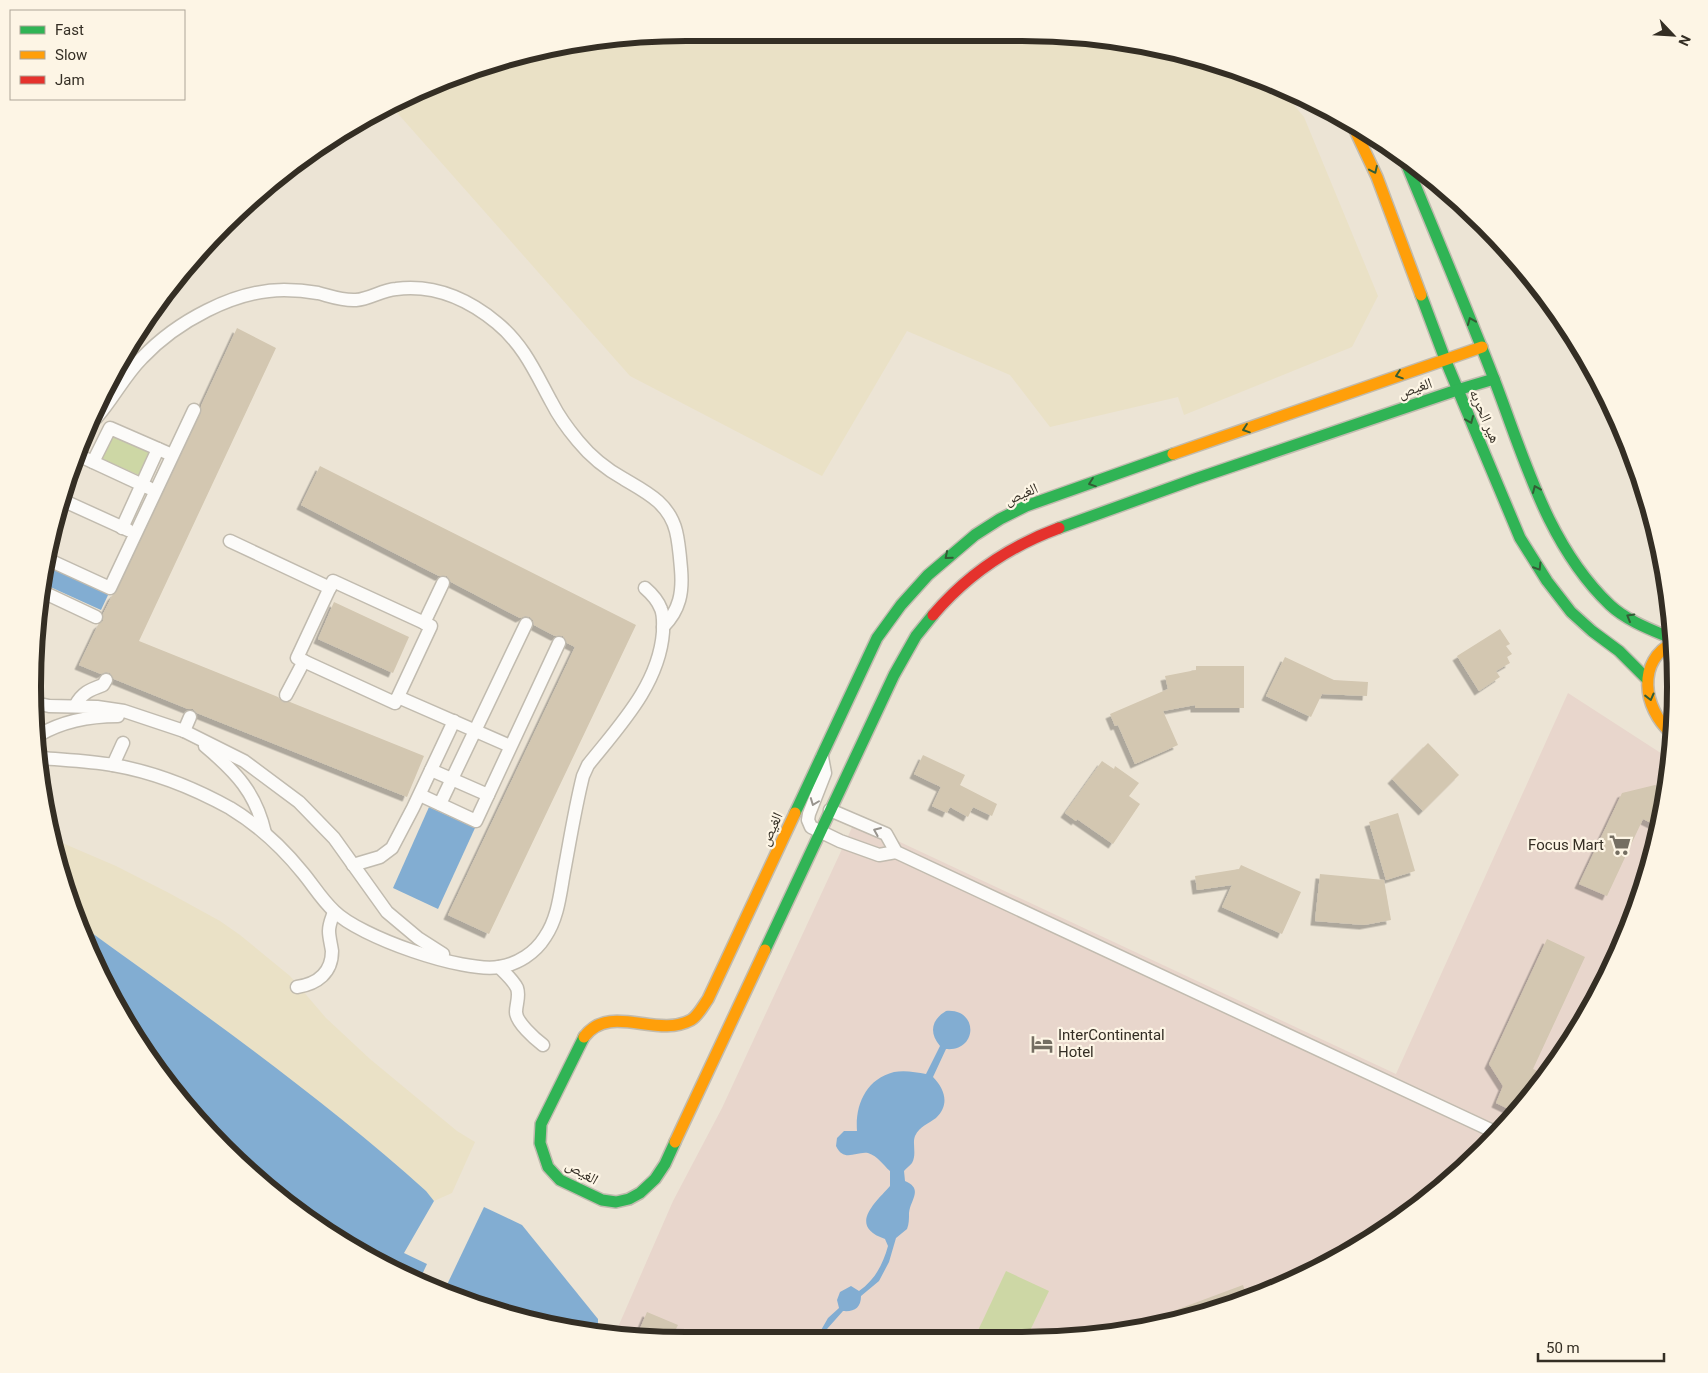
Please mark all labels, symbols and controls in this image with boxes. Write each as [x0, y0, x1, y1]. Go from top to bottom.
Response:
legend [10, 10, 185, 100]
north arrow [1648, 10, 1698, 60]
text: Fast [55, 21, 84, 39]
text: N [1675, 33, 1694, 48]
text: Slow [55, 46, 87, 64]
text: Jam [55, 71, 85, 89]
one-way arrow [1368, 165, 1378, 174]
one-way arrow [1467, 317, 1478, 326]
one-way arrow [1395, 369, 1404, 379]
street label: الغيص [1396, 374, 1435, 403]
street label: هير الحربه [1466, 386, 1504, 446]
one-way arrow [1464, 415, 1474, 424]
one-way arrow [1242, 423, 1250, 433]
one-way arrow [1089, 477, 1097, 487]
street label: الغيص [1001, 479, 1041, 510]
one-way arrow [1531, 485, 1542, 494]
one-way arrow [945, 550, 954, 559]
one-way arrow [1532, 562, 1541, 571]
one-way arrow [1626, 614, 1635, 624]
one-way arrow [1644, 692, 1654, 701]
one-way arrow [809, 798, 819, 806]
street label: الغيص [755, 809, 787, 849]
one-way arrow [873, 826, 882, 837]
supermarket icon: Focus Mart [1607, 832, 1633, 858]
place label: Focus Mart [1528, 836, 1604, 854]
place label: InterContinental Hotel [1058, 1026, 1165, 1061]
hotel icon: InterContinental Hotel [1029, 1031, 1055, 1057]
street label: الغيص [562, 1155, 602, 1189]
scale bar [1538, 1330, 1664, 1362]
text: 50 m [1546, 1339, 1580, 1357]

